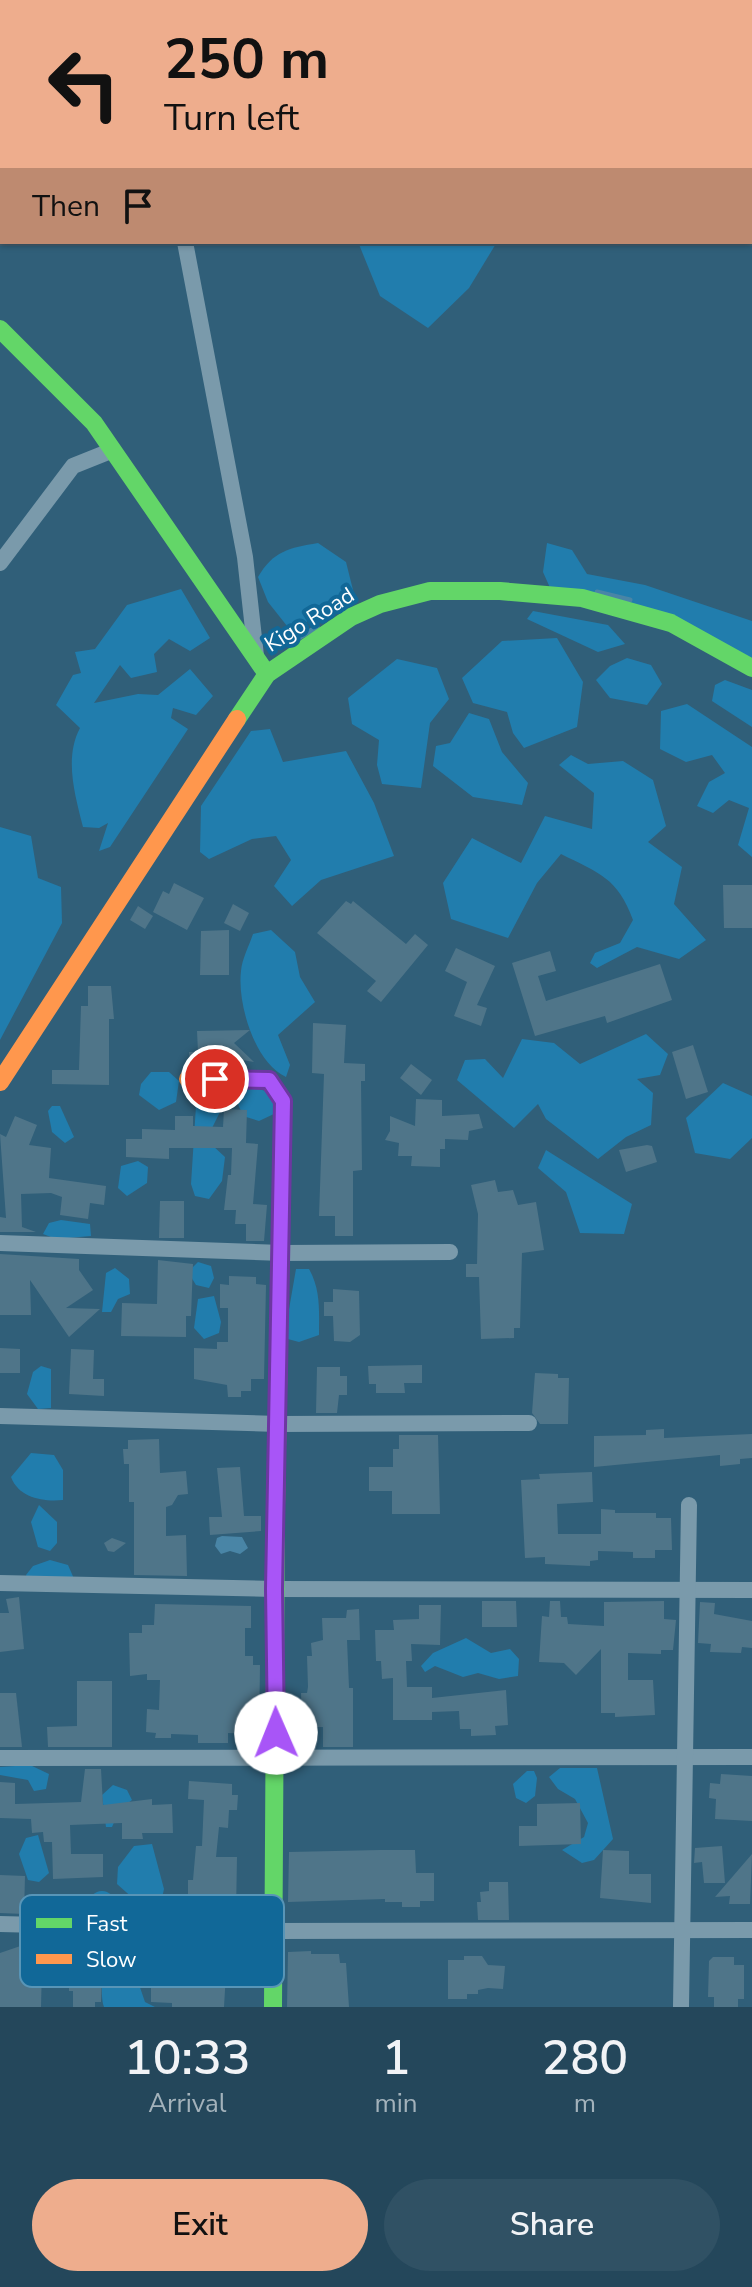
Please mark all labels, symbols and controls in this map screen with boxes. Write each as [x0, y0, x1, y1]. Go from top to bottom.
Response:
text: 250 m [164, 21, 329, 98]
icon: left [32, 32, 136, 136]
text: Turn left [164, 94, 299, 143]
icon: arrive [116, 184, 160, 228]
text: Then [32, 186, 100, 227]
street label: Kigo Road [259, 580, 360, 659]
pin [181, 1045, 249, 1113]
icon: arrive [193, 1057, 237, 1101]
position arrow [234, 1691, 318, 1775]
legend [20, 1895, 284, 1987]
text: Fast [86, 1909, 128, 1939]
text: Slow [86, 1945, 137, 1975]
text: 10:33 [124, 2025, 251, 2091]
text: 1 [382, 2025, 410, 2091]
text: 280 [542, 2025, 628, 2091]
text: Arrival [148, 2086, 226, 2121]
text: min [375, 2086, 418, 2121]
text: m [574, 2086, 596, 2121]
button: Exit [32, 2179, 368, 2271]
button: Share [384, 2179, 720, 2271]

